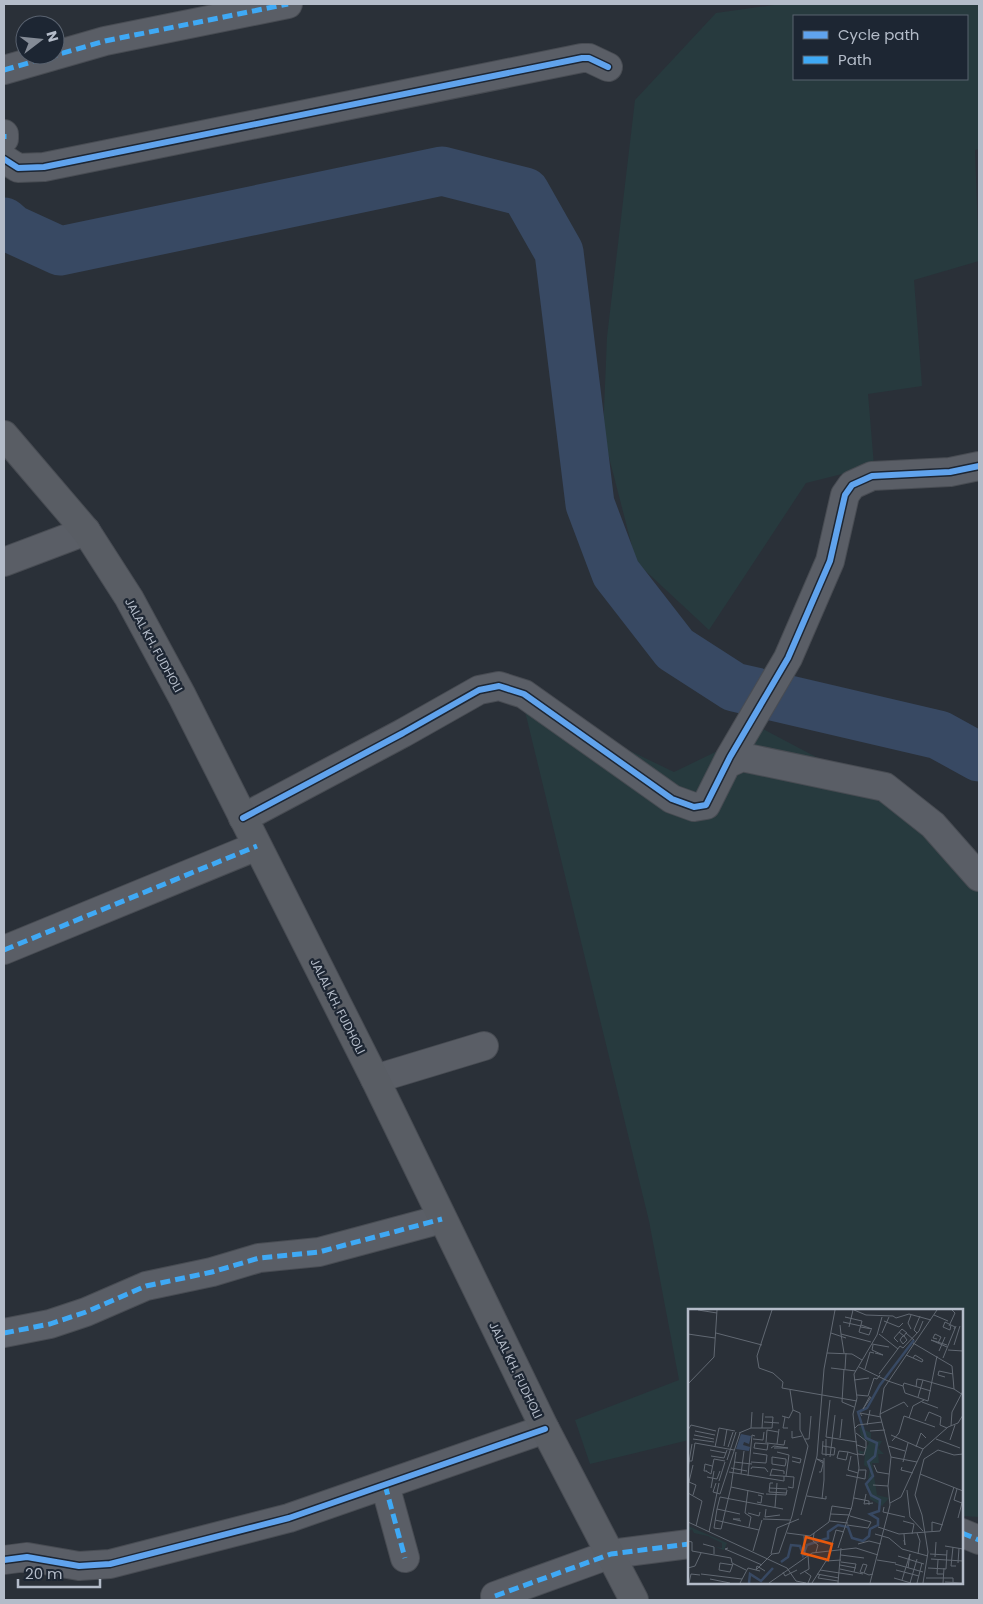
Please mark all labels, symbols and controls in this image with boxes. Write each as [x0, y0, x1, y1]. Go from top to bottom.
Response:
north arrow [15, 15, 65, 65]
legend [793, 15, 968, 80]
text: Cycle path [838, 24, 919, 45]
text: N [41, 29, 64, 44]
text: Path [838, 49, 872, 70]
street label: JALAL KH. FUDHOLI [121, 595, 187, 695]
street label: JALAL KH. FUDHOLI [306, 955, 370, 1057]
inset map [688, 1309, 963, 1584]
street label: JALAL KH. FUDHOLI [485, 1319, 547, 1421]
scale bar [18, 1556, 100, 1588]
text: 20 m [25, 1563, 63, 1584]

